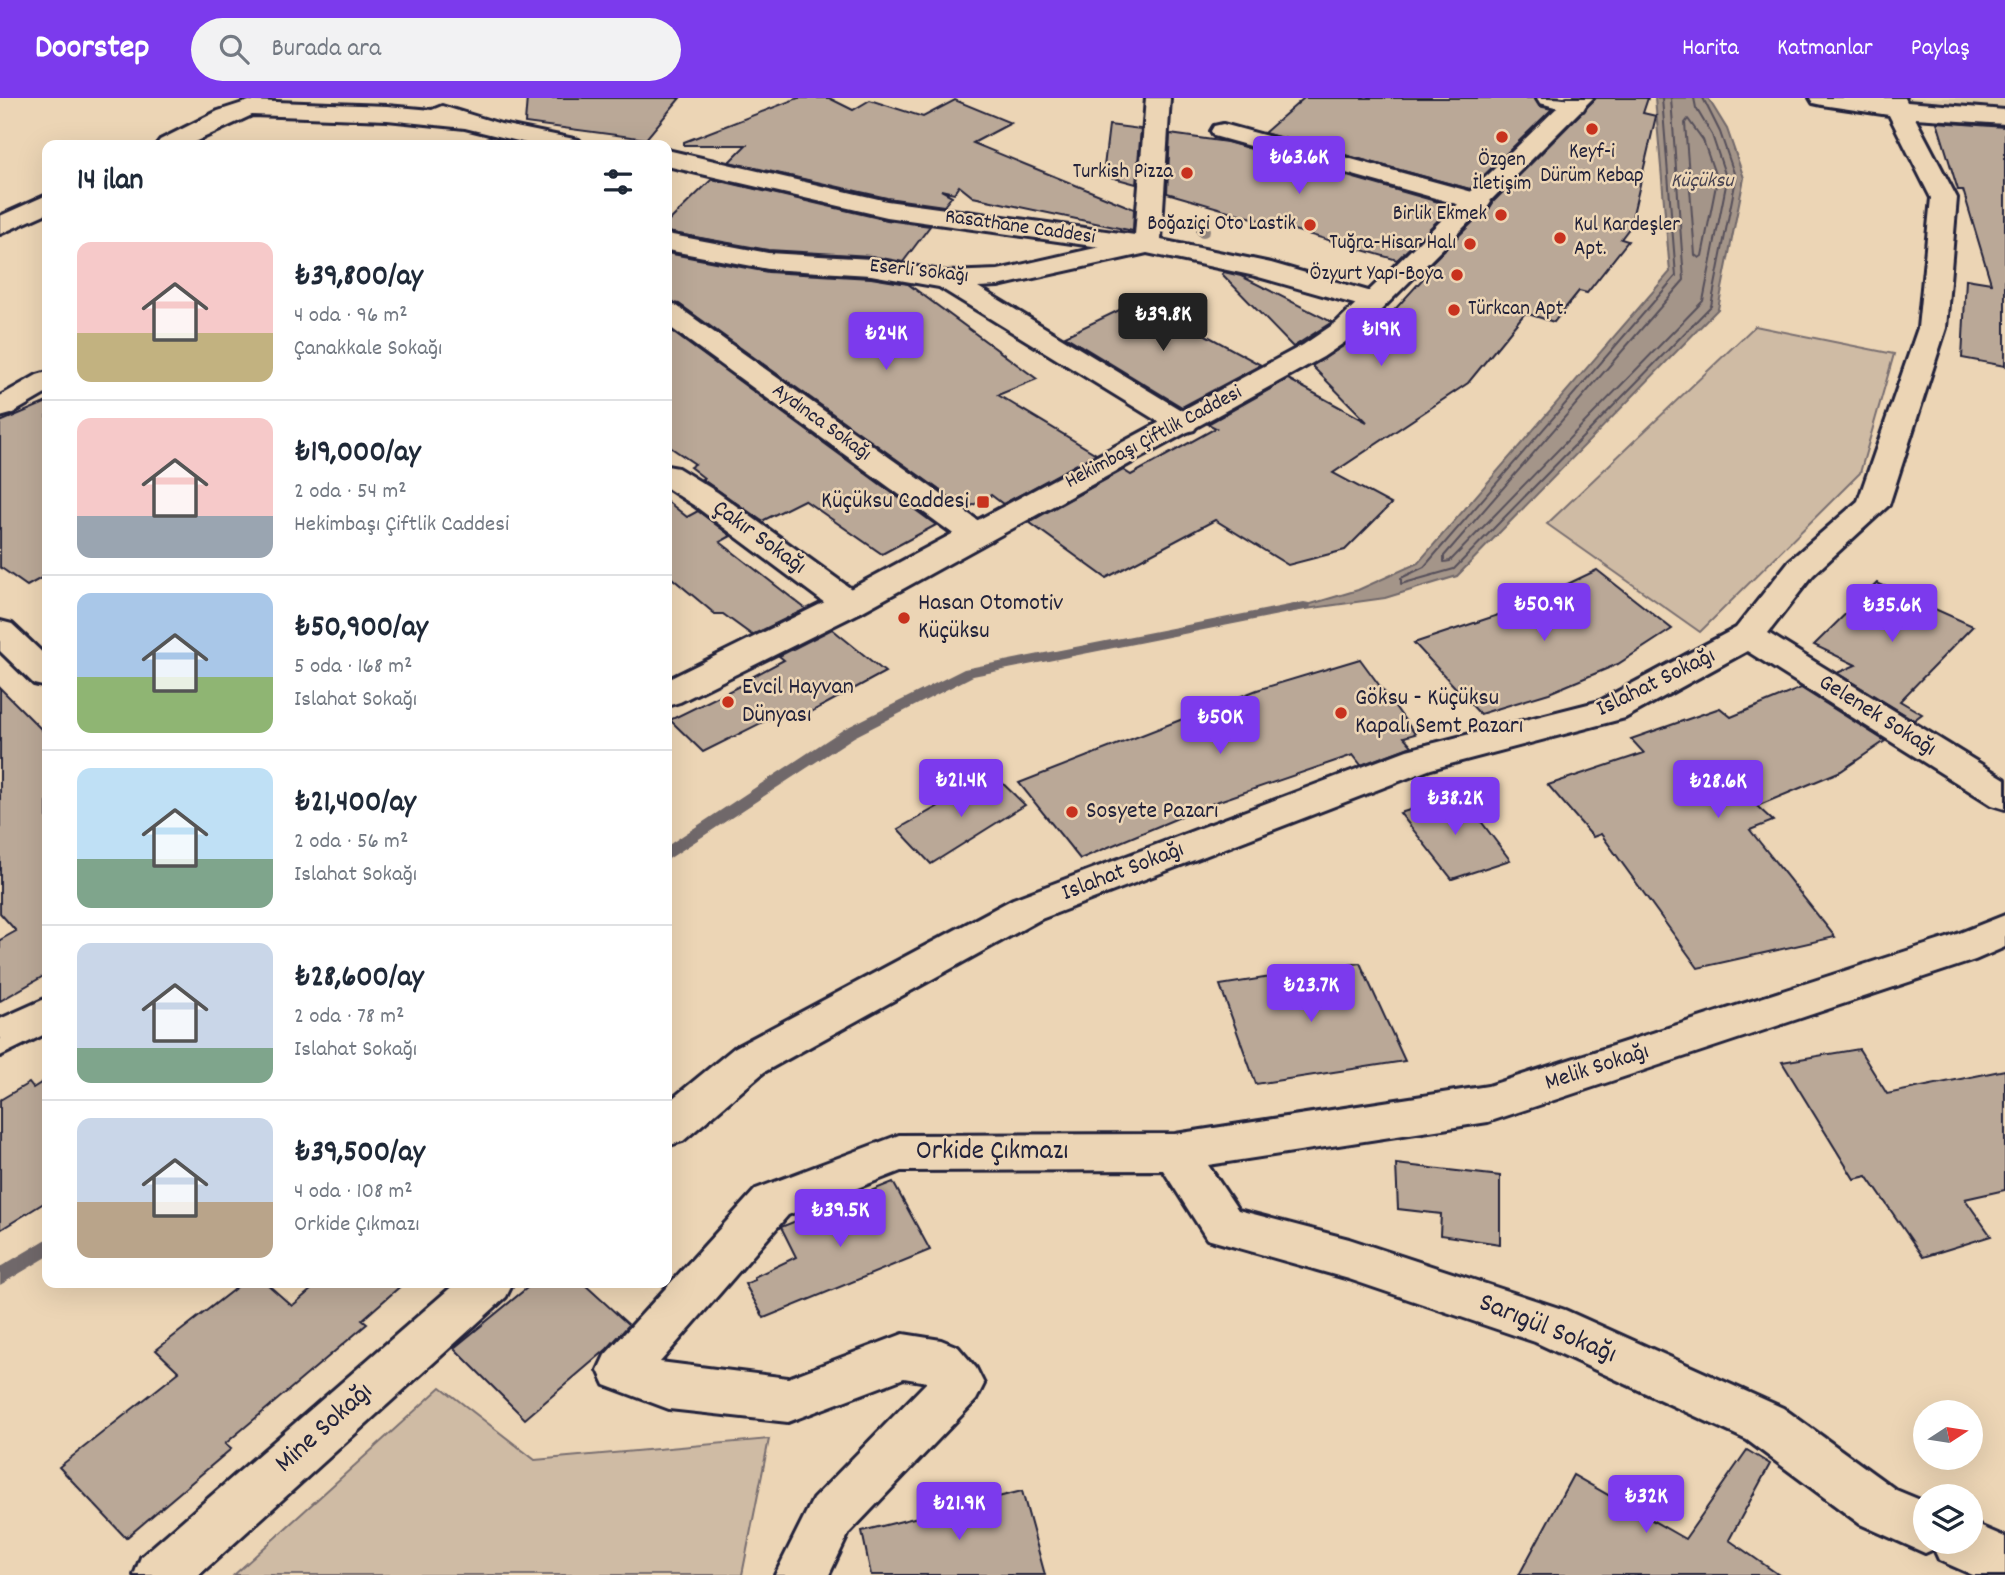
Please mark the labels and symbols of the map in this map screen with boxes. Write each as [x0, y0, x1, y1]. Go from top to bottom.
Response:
marker: Keyf-i Dürüm Kebap [1584, 121, 1600, 137]
marker: Özgen İletişim [1494, 129, 1510, 145]
pin: ₺63.6K [1242, 136, 1356, 196]
place label: Keyf-i Dürüm Kebap [1540, 138, 1644, 192]
place label: Özgen İletişim [1472, 146, 1532, 200]
place label: Turkish Pizza [1073, 158, 1174, 188]
marker: Turkish Pizza [1179, 165, 1195, 181]
water label: Küçüksu [1671, 167, 1735, 197]
place label: Birlik Ekmek [1393, 200, 1487, 230]
street label: Rasathane Caddesi [943, 203, 1097, 253]
marker: Birlik Ekmek [1493, 207, 1509, 223]
place label: Boğaziçi Oto Lastik [1147, 210, 1296, 240]
place label: Kul Kardeşler Apt. [1574, 211, 1680, 265]
marker: Boğaziçi Oto Lastik [1302, 217, 1318, 233]
place label: Tuğra-Hisar Halı [1329, 229, 1456, 259]
marker: Kul Kardeşler Apt. [1552, 230, 1568, 246]
marker: Tuğra-Hisar Halı [1462, 236, 1478, 252]
street label: Eserli Sokağı [868, 252, 970, 292]
place label: Özyurt Yapı-Boya [1310, 260, 1444, 290]
marker: Özyurt Yapı-Boya [1449, 267, 1465, 283]
pin: ₺39.8K [1106, 294, 1220, 353]
place label: Türkcan Apt. [1468, 295, 1567, 325]
marker: Türkcan Apt. [1446, 302, 1462, 318]
pin: ₺19K [1340, 308, 1422, 368]
pin: ₺24K [845, 313, 927, 372]
street label: Aydınca Sokağı [765, 377, 877, 469]
street label: Hekimbaşı Çiftlik Caddesi [1060, 379, 1248, 497]
place label: Küçüksu Caddesi [821, 485, 969, 519]
street label: Çakır Sokağı [705, 492, 813, 584]
marker: Küçüksu Caddesi [975, 494, 991, 510]
pin: ₺50.9K [1487, 584, 1601, 643]
pin: ₺35.6K [1835, 584, 1949, 644]
place label: Hasan Otomotiv Küçüksu [918, 587, 1063, 649]
marker: Hasan Otomotiv Küçüksu [896, 610, 912, 626]
street label: Islahat Sokağı [1591, 640, 1721, 726]
street label: Gelenek Sokağı [1811, 666, 1943, 766]
place label: Evcil Hayvan Dünyası [742, 671, 854, 733]
place label: Göksu - Küçüksu Kapalı Semt Pazarı [1355, 682, 1523, 744]
marker: Evcil Hayvan Dünyası [720, 694, 736, 710]
pin: ₺50K [1179, 696, 1261, 756]
marker: Göksu - Küçüksu Kapalı Semt Pazarı [1333, 705, 1349, 721]
pin: ₺21.4K [904, 760, 1018, 819]
pin: ₺28.6K [1661, 760, 1775, 820]
pin: ₺38.2K [1398, 778, 1512, 837]
place label: Sosyete Pazarı [1086, 795, 1218, 829]
marker: Sosyete Pazarı [1064, 804, 1080, 820]
street label: Islahat Sokağı [1057, 833, 1189, 911]
pin: ₺23.7K [1254, 964, 1368, 1024]
street label: Melik Sokağı [1541, 1035, 1653, 1101]
street label: Orkide Çıkmazı [916, 1133, 1068, 1173]
pin: ₺39.5K [783, 1190, 897, 1249]
street label: Sarıgül Sokağı [1472, 1284, 1622, 1376]
street label: Mine Sokağı [267, 1374, 383, 1484]
north arrow [1913, 1400, 1983, 1470]
pin: ₺32K [1605, 1476, 1687, 1535]
pin: ₺21.9K [902, 1482, 1016, 1542]

